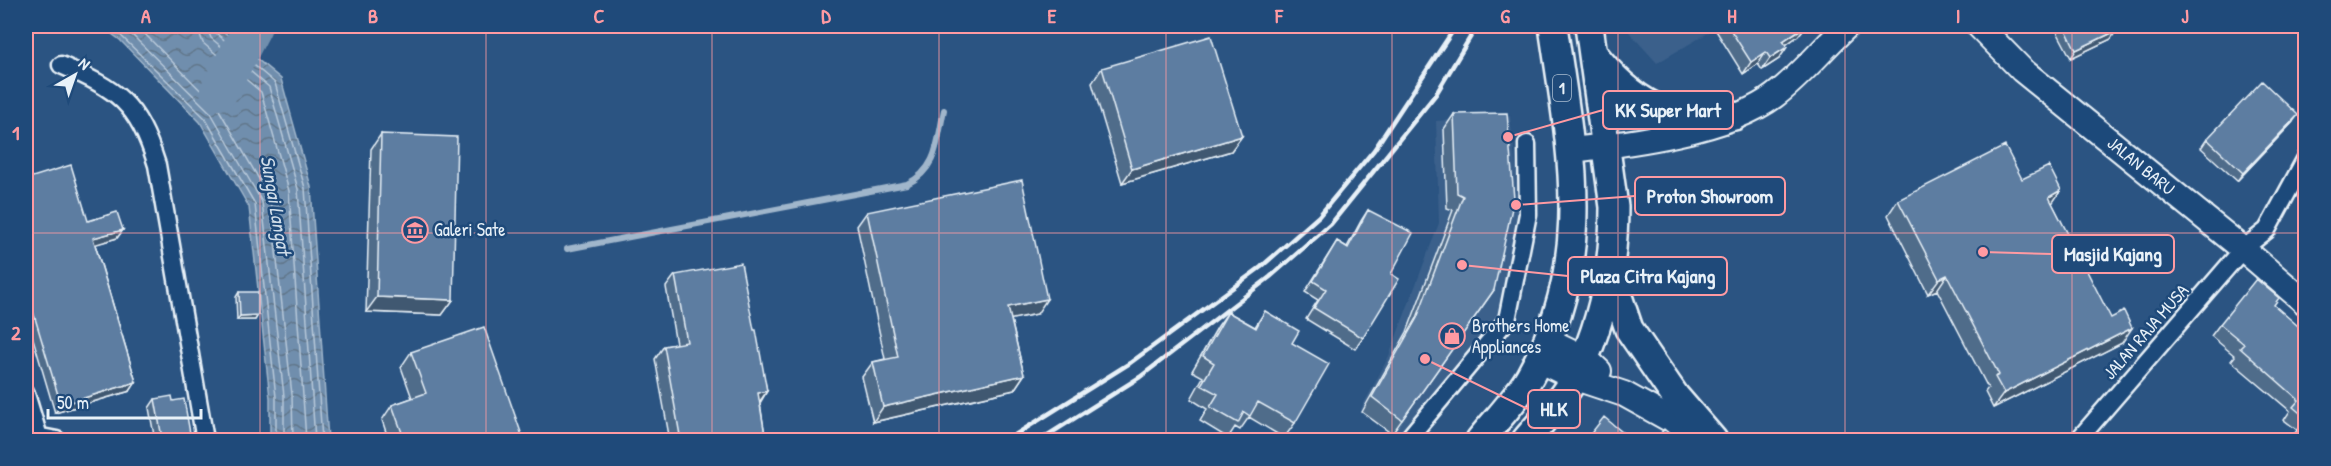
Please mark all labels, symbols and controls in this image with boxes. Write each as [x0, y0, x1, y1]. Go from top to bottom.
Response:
text: A [141, 2, 151, 29]
text: B [368, 2, 378, 29]
text: C [594, 2, 605, 29]
text: D [821, 2, 831, 29]
text: E [1048, 2, 1057, 29]
text: F [1274, 2, 1284, 29]
text: G [1500, 2, 1510, 29]
text: H [1727, 2, 1737, 29]
text: I [1956, 2, 1960, 29]
text: J [2181, 2, 2189, 29]
north arrow [45, 45, 105, 105]
text: N [74, 52, 95, 75]
road number: 1 [1553, 75, 1571, 101]
callout: KK Super Mart [1603, 91, 1733, 129]
text: KK Super Mart [1615, 96, 1722, 124]
text: 1 [12, 119, 20, 146]
street label: JALAN BARU [2102, 131, 2181, 201]
water label: Sungai Langat [254, 153, 299, 260]
callout: Proton Showroom [1635, 177, 1785, 215]
text: Proton Showroom [1647, 182, 1774, 209]
museum icon: Galeri Sate [400, 215, 430, 245]
place label: Galeri Sate [434, 217, 505, 242]
callout: Masjid Kajang [2052, 235, 2174, 273]
text: Masjid Kajang [2064, 240, 2162, 268]
callout: Plaza Citra Kajang [1568, 257, 1727, 295]
text: Plaza Citra Kajang [1580, 262, 1716, 290]
street label: JALAN RAJA MUSA [2097, 278, 2194, 385]
place label: Brothers Home Appliances [1472, 313, 1569, 359]
text: 2 [11, 319, 21, 346]
shop icon: Brothers Home Appliances [1437, 321, 1467, 351]
scale bar [48, 382, 201, 420]
text: 50 m [57, 390, 89, 415]
callout: HLK [1528, 390, 1580, 428]
text: HLK [1540, 395, 1568, 422]

